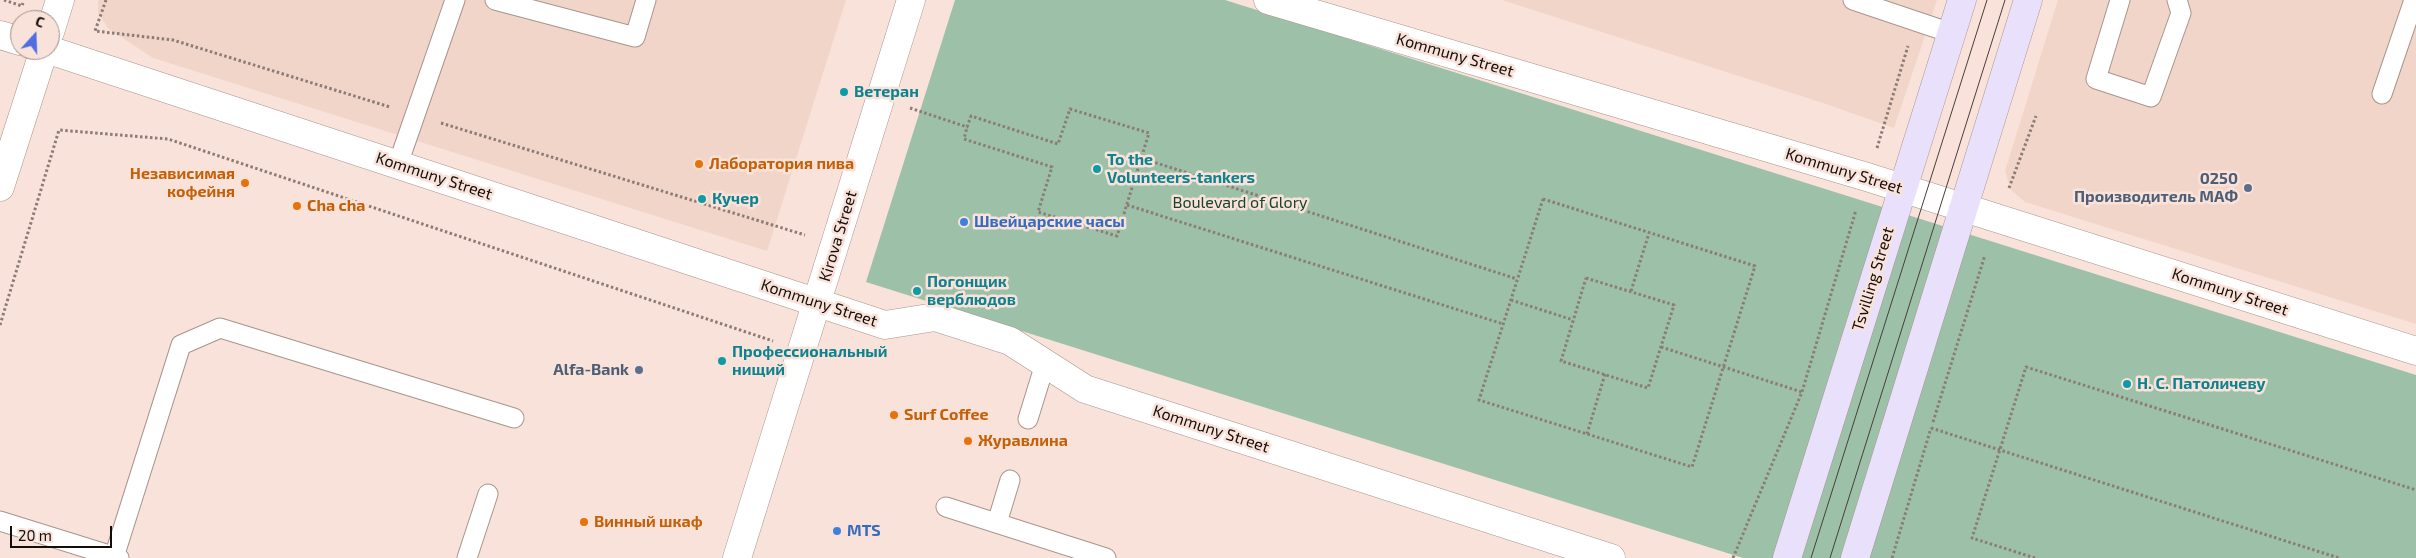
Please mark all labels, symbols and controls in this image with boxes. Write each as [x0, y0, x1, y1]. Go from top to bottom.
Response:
north arrow [10, 10, 60, 60]
text: С [33, 12, 47, 31]
street label: Kommuny Street [1394, 29, 1516, 81]
place label: Ветеран [854, 82, 919, 102]
marker: Ветеран [838, 86, 850, 98]
street label: Kommuny Street [1783, 144, 1905, 198]
street label: Kommuny Street [373, 148, 495, 204]
place label: To the Volunteers-tankers [1107, 150, 1255, 188]
place label: Лаборатория пива [709, 154, 854, 174]
marker: Лаборатория пива [693, 158, 705, 170]
marker: To the Volunteers-tankers [1091, 163, 1103, 175]
place label: Независимая кофейня [130, 164, 235, 202]
place label: 0250 Производитель МАФ [2074, 169, 2238, 207]
marker: Независимая кофейня [239, 177, 251, 189]
marker: 0250 Производитель МАФ [2242, 182, 2254, 194]
street label: Kirova Street [815, 188, 861, 284]
place label: Кучер [712, 189, 759, 209]
marker: Кучер [696, 193, 708, 205]
park label: Boulevard of Glory [1172, 193, 1308, 213]
place label: Cha cha [307, 196, 365, 216]
marker: Cha cha [291, 200, 303, 212]
place label: Швейцарские часы [974, 212, 1125, 232]
marker: Швейцарские часы [958, 216, 970, 228]
street label: Tsvilling Street [1848, 225, 1898, 333]
street label: Kommuny Street [2169, 264, 2291, 320]
place label: Погонщик верблюдов [927, 272, 1016, 310]
street label: Kommuny Street [758, 275, 880, 331]
marker: Погонщик верблюдов [911, 285, 923, 297]
place label: Профессиональный нищий [732, 342, 888, 380]
marker: Профессиональный нищий [716, 355, 728, 367]
place label: Alfa-Bank [553, 360, 629, 380]
marker: Alfa-Bank [633, 364, 645, 376]
place label: Н. С. Патоличеву [2137, 374, 2266, 394]
marker: Н. С. Патоличеву [2121, 378, 2133, 390]
street label: Kommuny Street [1150, 401, 1272, 457]
place label: Surf Coffee [904, 405, 988, 425]
marker: Surf Coffee [888, 409, 900, 421]
place label: Журавлина [978, 431, 1068, 451]
marker: Журавлина [962, 435, 974, 447]
place label: Винный шкаф [594, 512, 703, 532]
scale bar [12, 516, 115, 548]
marker: Винный шкаф [578, 516, 590, 528]
place label: MTS [847, 521, 881, 541]
marker: MTS [831, 525, 843, 537]
text: 20 m [18, 526, 52, 544]

